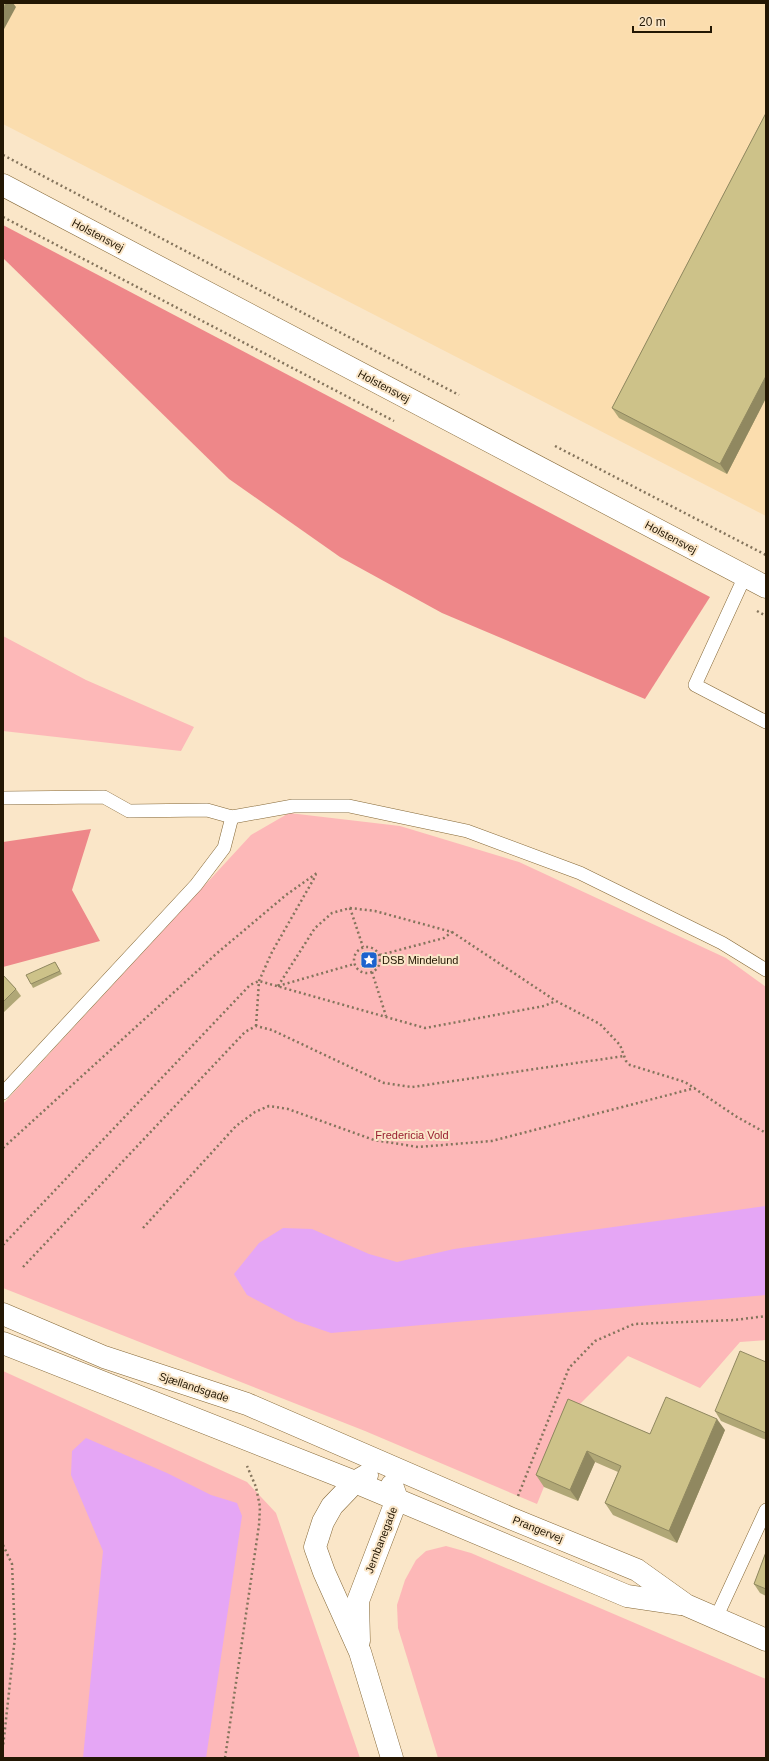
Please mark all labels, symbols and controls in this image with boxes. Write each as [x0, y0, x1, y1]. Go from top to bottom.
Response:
scale bar [633, 8, 711, 34]
text: 20 m [639, 15, 666, 29]
street label: Holstensvej [70, 216, 126, 254]
street label: Holstensvej [356, 367, 412, 405]
street label: Holstensvej [643, 518, 699, 556]
place icon: DSB Mindelund [359, 950, 379, 970]
place label: DSB Mindelund [382, 954, 458, 966]
park label: Fredericia Vold [375, 1129, 449, 1141]
street label: Sjællandsgade [158, 1370, 230, 1404]
street label: Jernbanegade [363, 1505, 399, 1575]
street label: Prangervej [511, 1513, 565, 1545]

